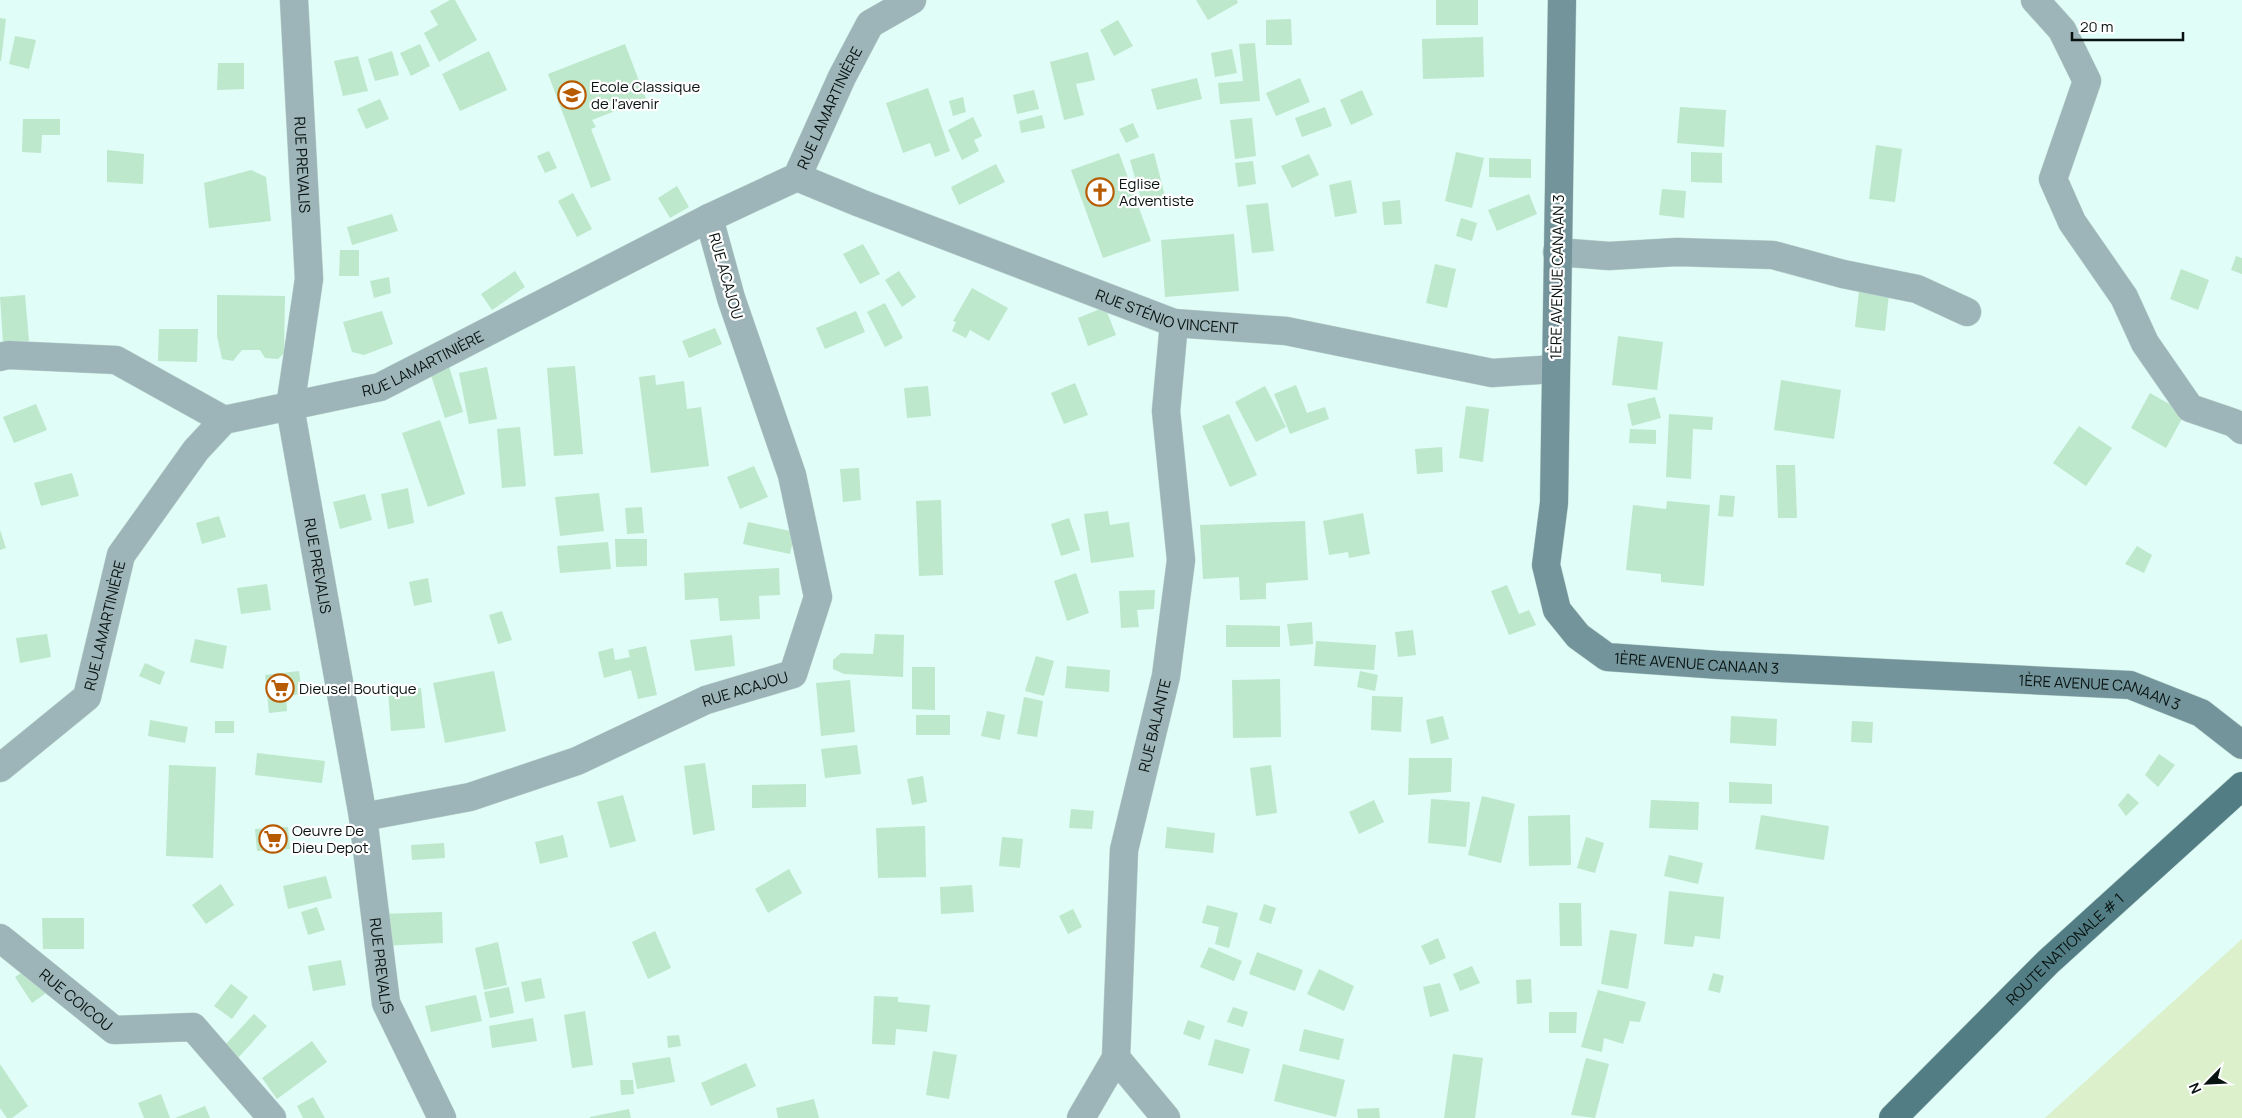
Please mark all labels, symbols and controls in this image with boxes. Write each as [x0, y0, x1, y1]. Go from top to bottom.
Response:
scale bar [2072, 10, 2183, 42]
text: 20 m [2080, 16, 2113, 37]
street label: RUE LAMARTINIÈRE [791, 43, 867, 173]
place label: Ecole Classique de l'avenir [591, 76, 700, 114]
school or university icon: Ecole Classique de l'avenir [557, 80, 587, 110]
street label: RUE PREVALIS [290, 116, 316, 214]
place label: Eglise Adventiste [1119, 173, 1194, 211]
church icon: Eglise Adventiste [1085, 177, 1115, 207]
street label: 1ÈRE AVENUE CANAAN 3 [1545, 194, 1569, 360]
street label: RUE ACAJOU [704, 230, 748, 322]
street label: RUE STÉNIO VINCENT [1093, 284, 1239, 338]
street label: RUE LAMARTINIÈRE [360, 325, 487, 401]
street label: RUE PREVALIS [299, 516, 337, 615]
street label: RUE LAMARTINIÈRE [78, 558, 130, 693]
street label: 1ÈRE AVENUE CANAAN 3 [1613, 647, 1780, 678]
street label: RUE ACAJOU [699, 666, 791, 711]
street label: 1ÈRE AVENUE CANAAN 3 [2018, 669, 2184, 714]
supermarket icon: Dieusel Boutique [265, 673, 295, 703]
street label: RUE BALANTE [1133, 676, 1176, 774]
place label: Dieusel Boutique [299, 678, 417, 699]
place label: Oeuvre De Dieu Depot [292, 820, 369, 858]
supermarket icon: Oeuvre De Dieu Depot [258, 824, 288, 854]
street label: ROUTE NATIONALE # 1 [2001, 888, 2128, 1010]
street label: RUE PREVALIS [365, 916, 400, 1017]
street label: RUE COICOU [35, 963, 117, 1036]
north arrow [2182, 1058, 2232, 1108]
text: N [2184, 1080, 2205, 1097]

